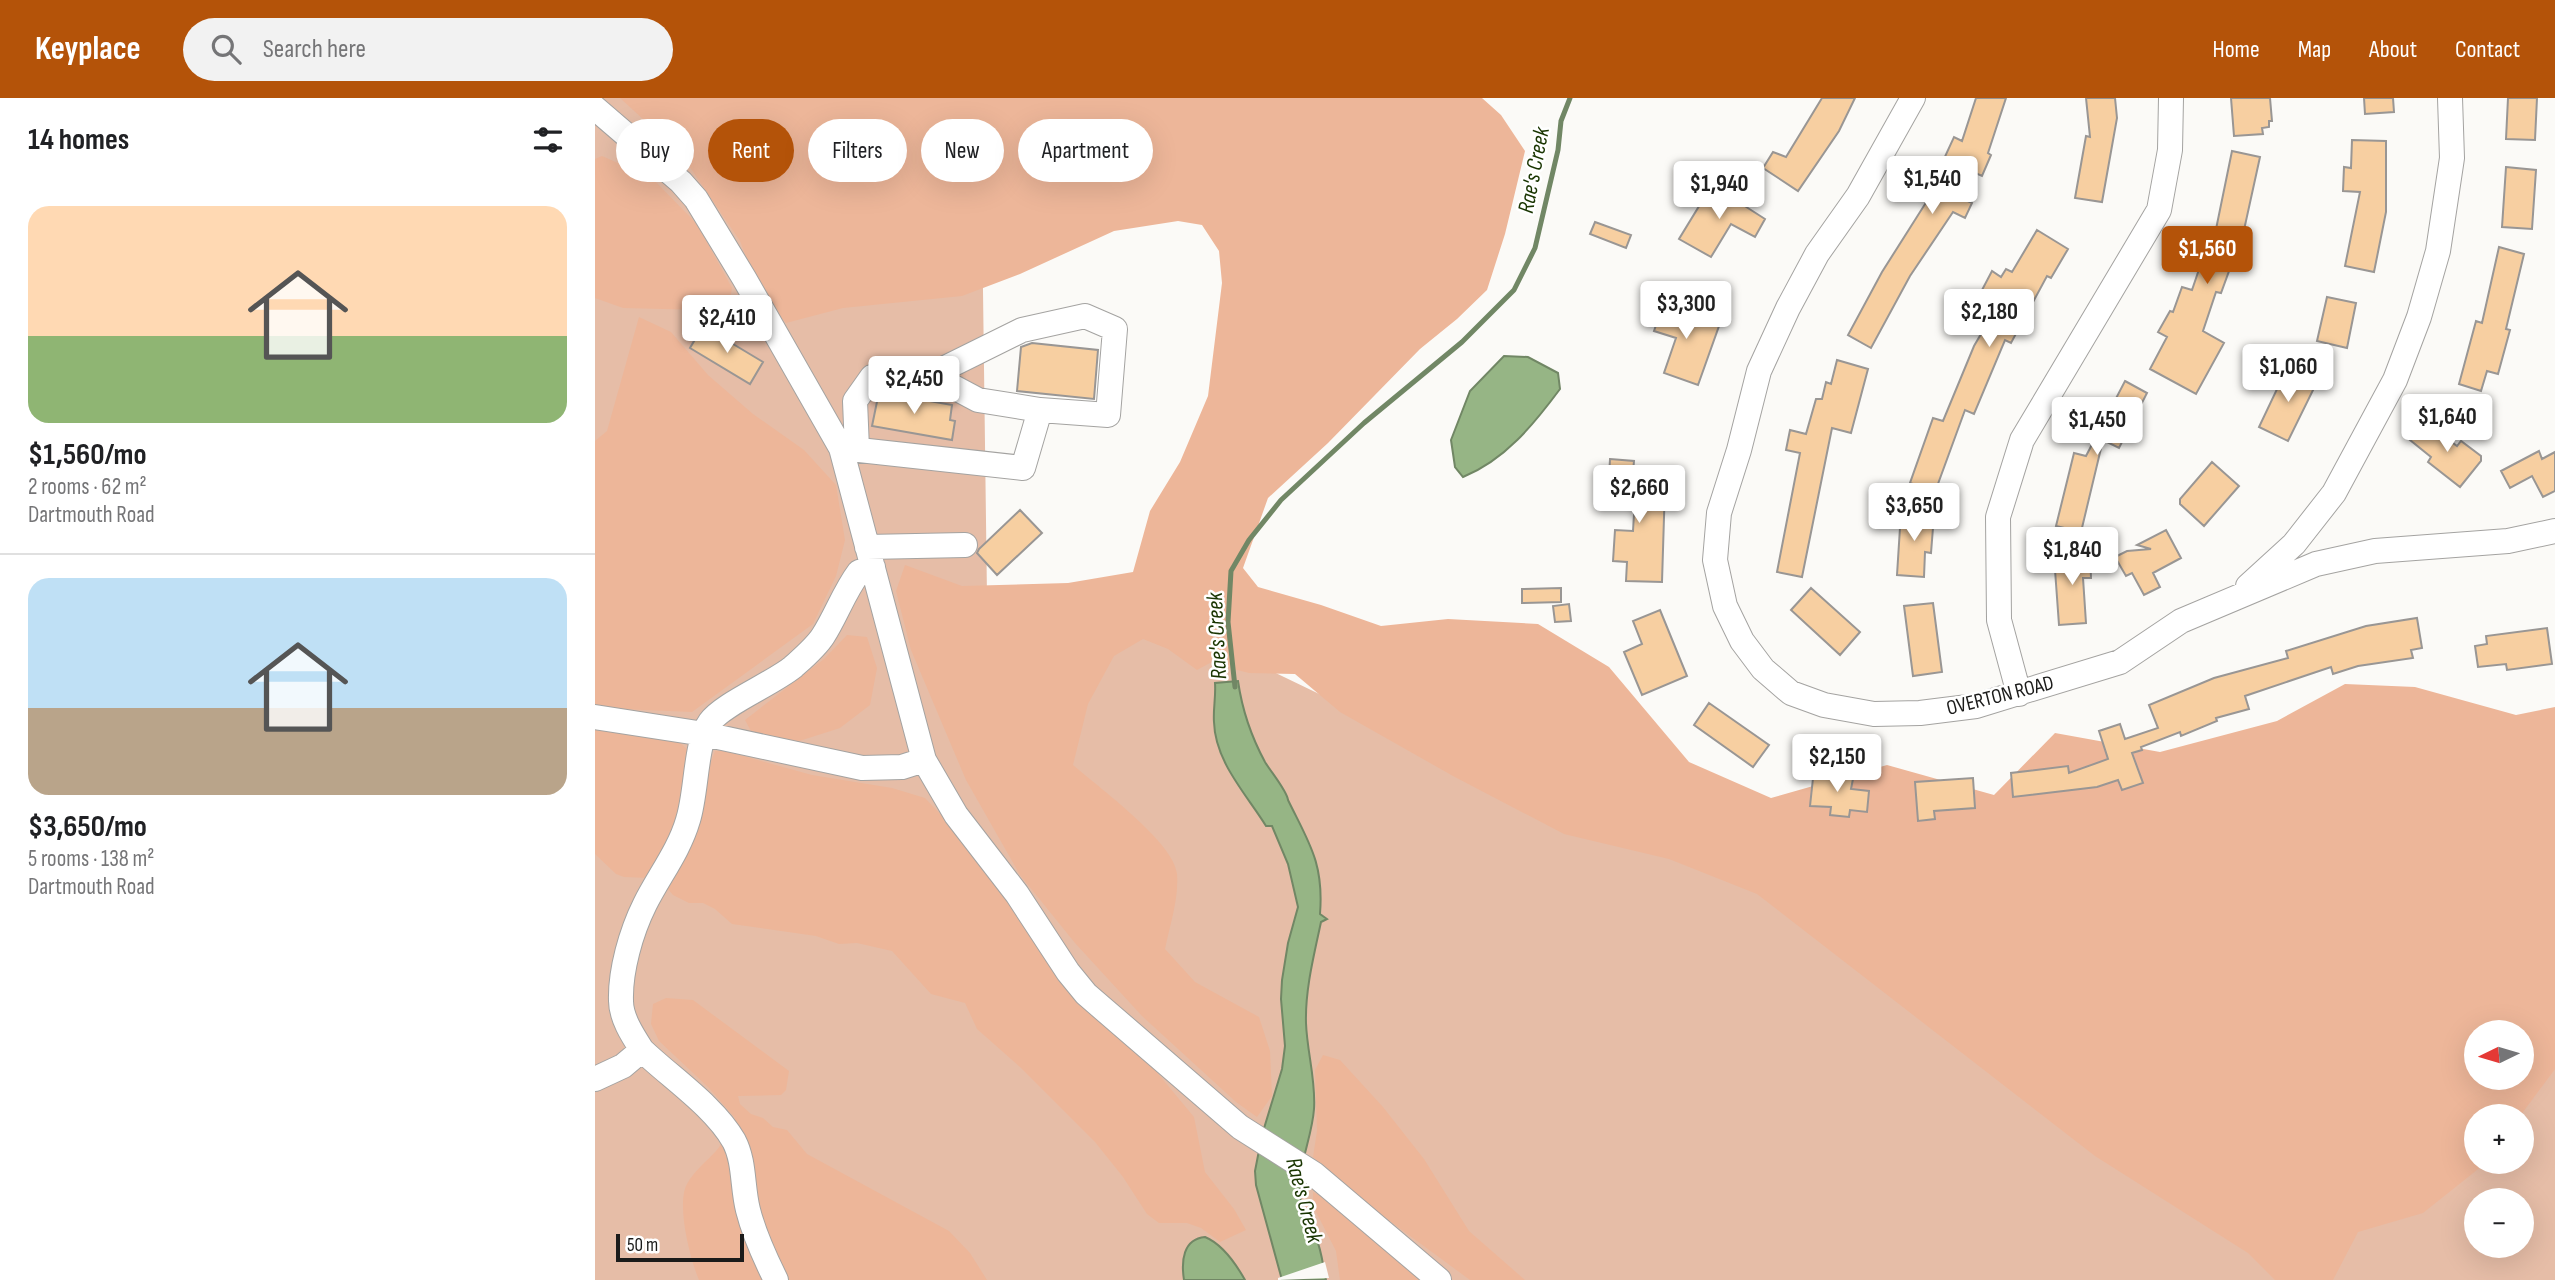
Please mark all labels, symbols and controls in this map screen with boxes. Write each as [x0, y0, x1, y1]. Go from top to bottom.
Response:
search box [183, 18, 673, 81]
text: Keyplace [35, 29, 141, 69]
icon: search [207, 30, 245, 68]
text: Search here [263, 34, 366, 65]
text: Home [2212, 35, 2260, 64]
text: Map [2298, 35, 2331, 64]
text: About [2369, 35, 2417, 64]
text: Contact [2455, 35, 2520, 64]
chip: Buy [616, 119, 694, 182]
chip: Rent [708, 119, 794, 182]
chip: Filters [808, 119, 907, 182]
chip: New [921, 119, 1004, 182]
chip: Apartment [1018, 119, 1153, 182]
icon: filters [529, 121, 567, 159]
text: 14 homes [28, 122, 129, 158]
water label: Rae's Creek [1512, 123, 1556, 216]
pin: $1,540 [1875, 156, 1989, 216]
pin: $1,940 [1662, 162, 1776, 221]
text: $1,540 [1903, 165, 1961, 193]
text: $1,940 [1689, 170, 1749, 198]
pin: $1,560 [2150, 226, 2264, 286]
text: $1,560 [2178, 235, 2236, 263]
icon: home [235, 252, 361, 378]
pin: $3,300 [1629, 282, 1743, 341]
pin: $2,180 [1932, 289, 2046, 349]
text: $3,300 [1656, 290, 1716, 318]
pin: $2,410 [670, 296, 784, 355]
text: $2,180 [1960, 298, 2018, 326]
text: $2,410 [698, 304, 756, 332]
pin: $1,060 [2231, 344, 2345, 404]
text: $1,060 [2258, 353, 2318, 381]
pin: $2,450 [857, 356, 971, 416]
text: $2,450 [884, 365, 944, 393]
pin: $1,640 [2390, 394, 2504, 454]
pin: $1,450 [2040, 398, 2154, 457]
text: $1,640 [2417, 403, 2477, 431]
text: $1,450 [2068, 406, 2126, 434]
text: $1,560/mo [28, 437, 147, 473]
pin: $2,660 [1582, 466, 1696, 525]
text: 2 rooms · 62 m² [28, 473, 147, 501]
text: $2,660 [1609, 474, 1669, 502]
pin: $3,650 [1857, 484, 1971, 543]
text: $3,650 [1885, 492, 1943, 520]
text: Dartmouth Road [28, 501, 155, 529]
pin: $1,840 [2015, 528, 2129, 587]
text: $1,840 [2042, 536, 2102, 564]
water label: Rae's Creek [1201, 590, 1233, 680]
icon: home [235, 624, 361, 750]
street label: OVERTON ROAD [1944, 670, 2056, 721]
pin: $2,150 [1780, 734, 1894, 794]
text: $2,150 [1808, 743, 1866, 771]
text: $3,650/mo [28, 809, 147, 845]
text: 5 rooms · 138 m² [28, 845, 154, 873]
text: Dartmouth Road [28, 873, 155, 901]
north arrow [2464, 1020, 2534, 1090]
map controls [2464, 1020, 2534, 1258]
button: + [2464, 1104, 2534, 1174]
water label: Rae's Creek [1279, 1155, 1329, 1247]
button: − [2464, 1188, 2534, 1258]
scale bar [616, 1231, 744, 1263]
text: 50 m [627, 1234, 658, 1257]

